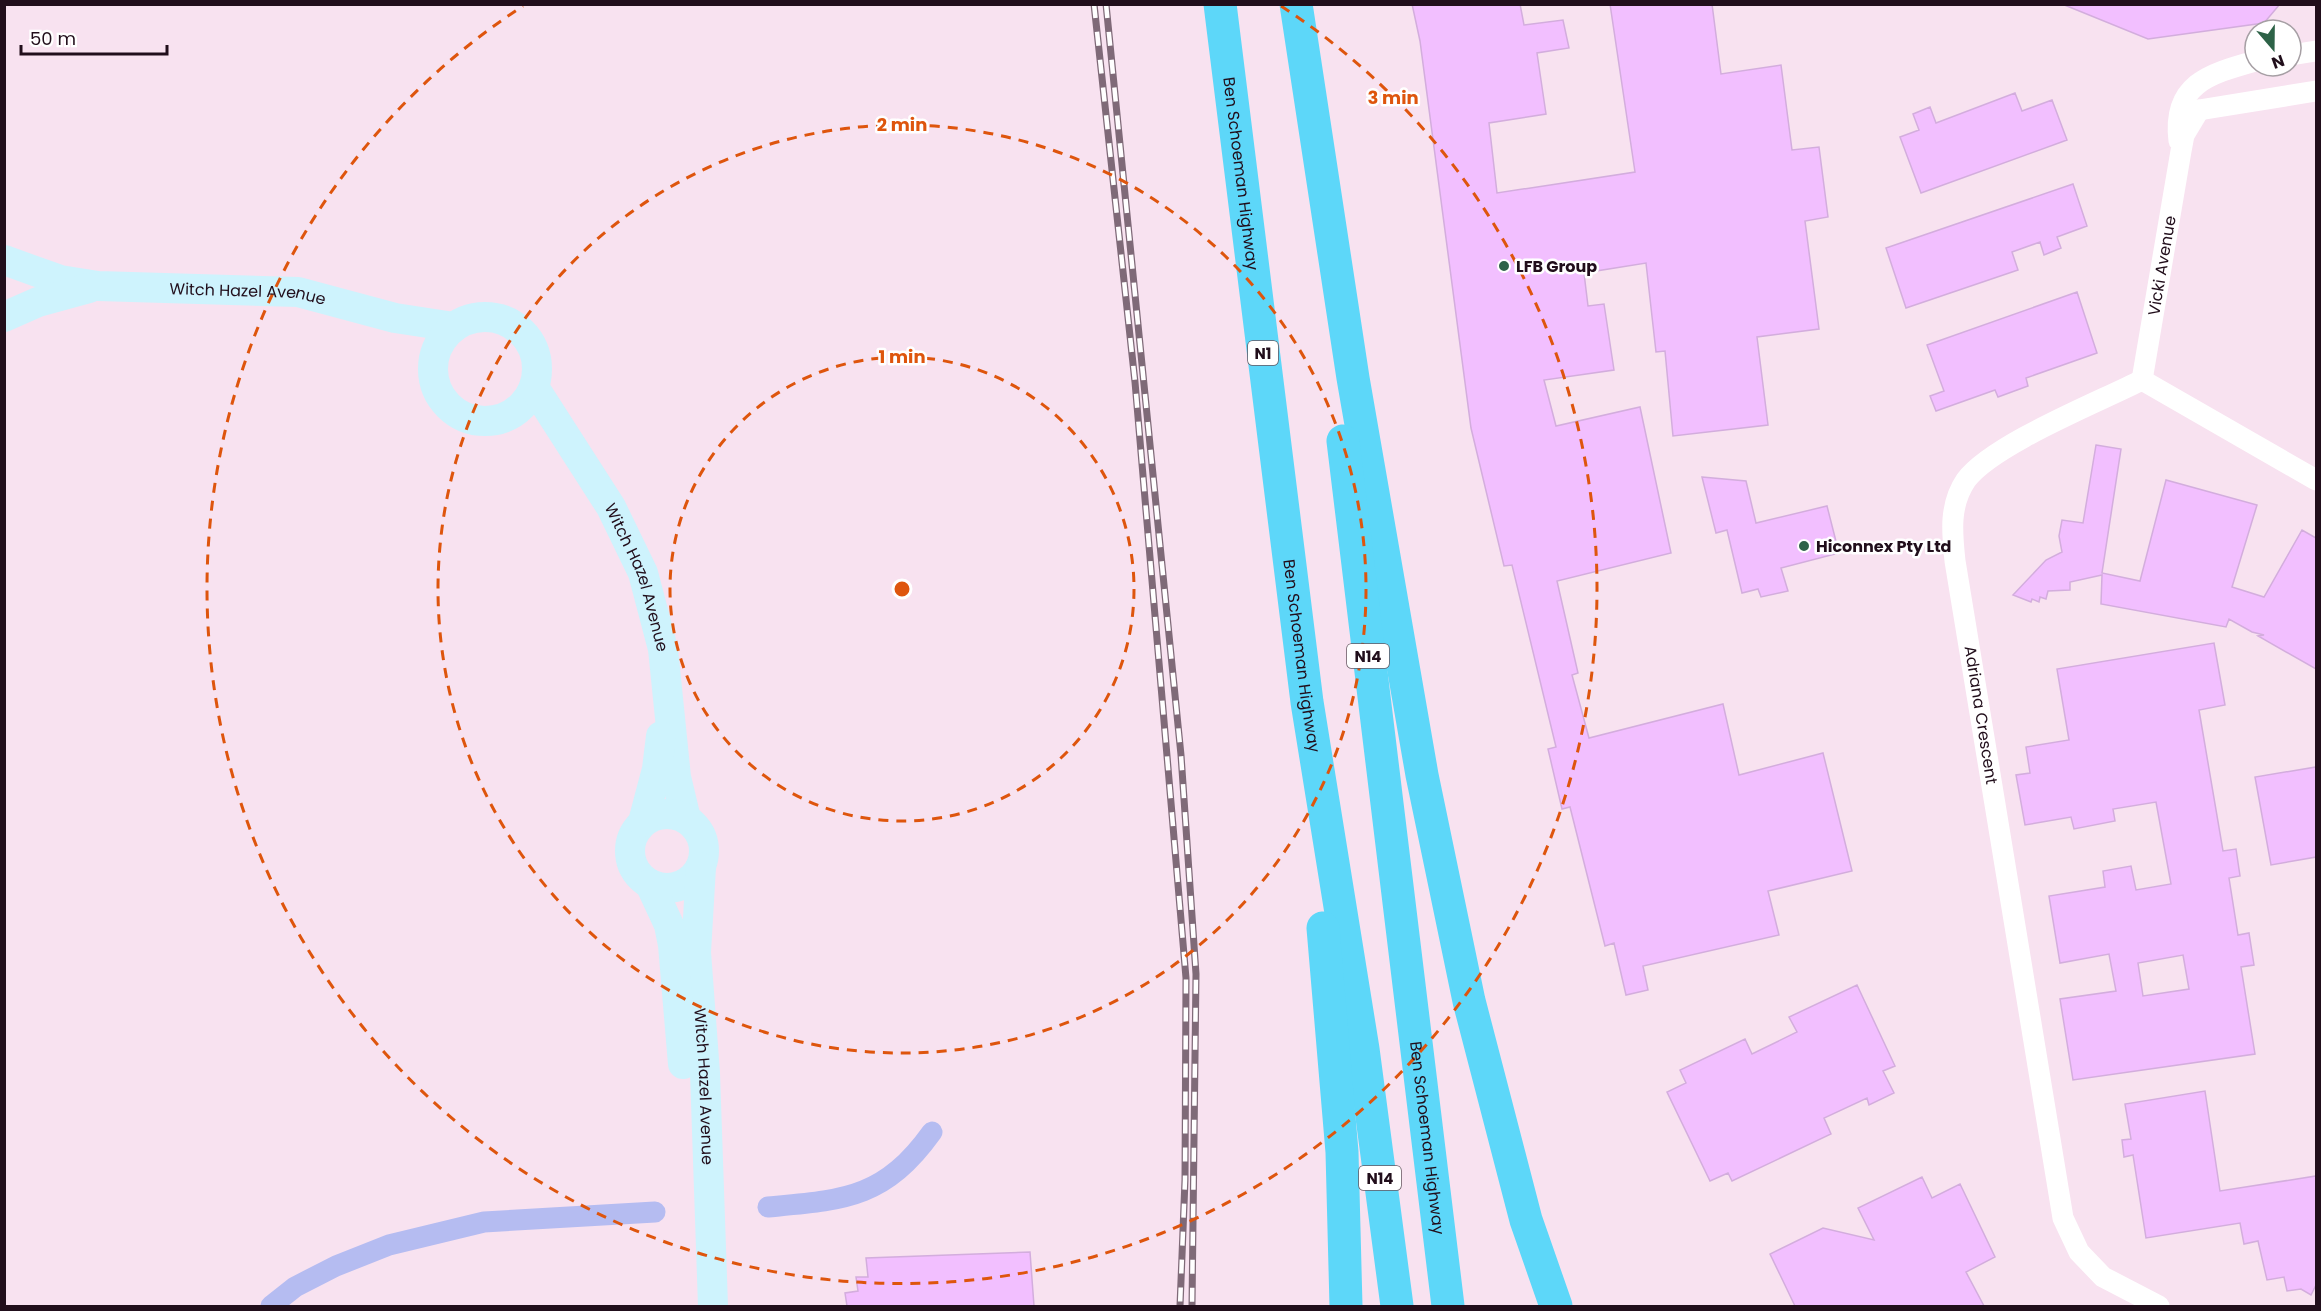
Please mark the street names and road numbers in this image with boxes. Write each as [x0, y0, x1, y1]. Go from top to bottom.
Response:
street label: Ben Schoeman Highway [1218, 76, 1265, 272]
street label: Vicki Avenue [2142, 214, 2181, 317]
street label: Witch Hazel Avenue [169, 277, 329, 311]
road number: N1 [1248, 341, 1278, 365]
street label: Witch Hazel Avenue [599, 499, 675, 654]
street label: Ben Schoeman Highway [1278, 558, 1326, 754]
road number: N14 [1347, 644, 1389, 668]
street label: Adriana Crescent [1959, 644, 2003, 786]
street label: Witch Hazel Avenue [689, 1007, 720, 1165]
street label: Ben Schoeman Highway [1404, 1040, 1451, 1236]
road number: N14 [1359, 1166, 1401, 1190]

